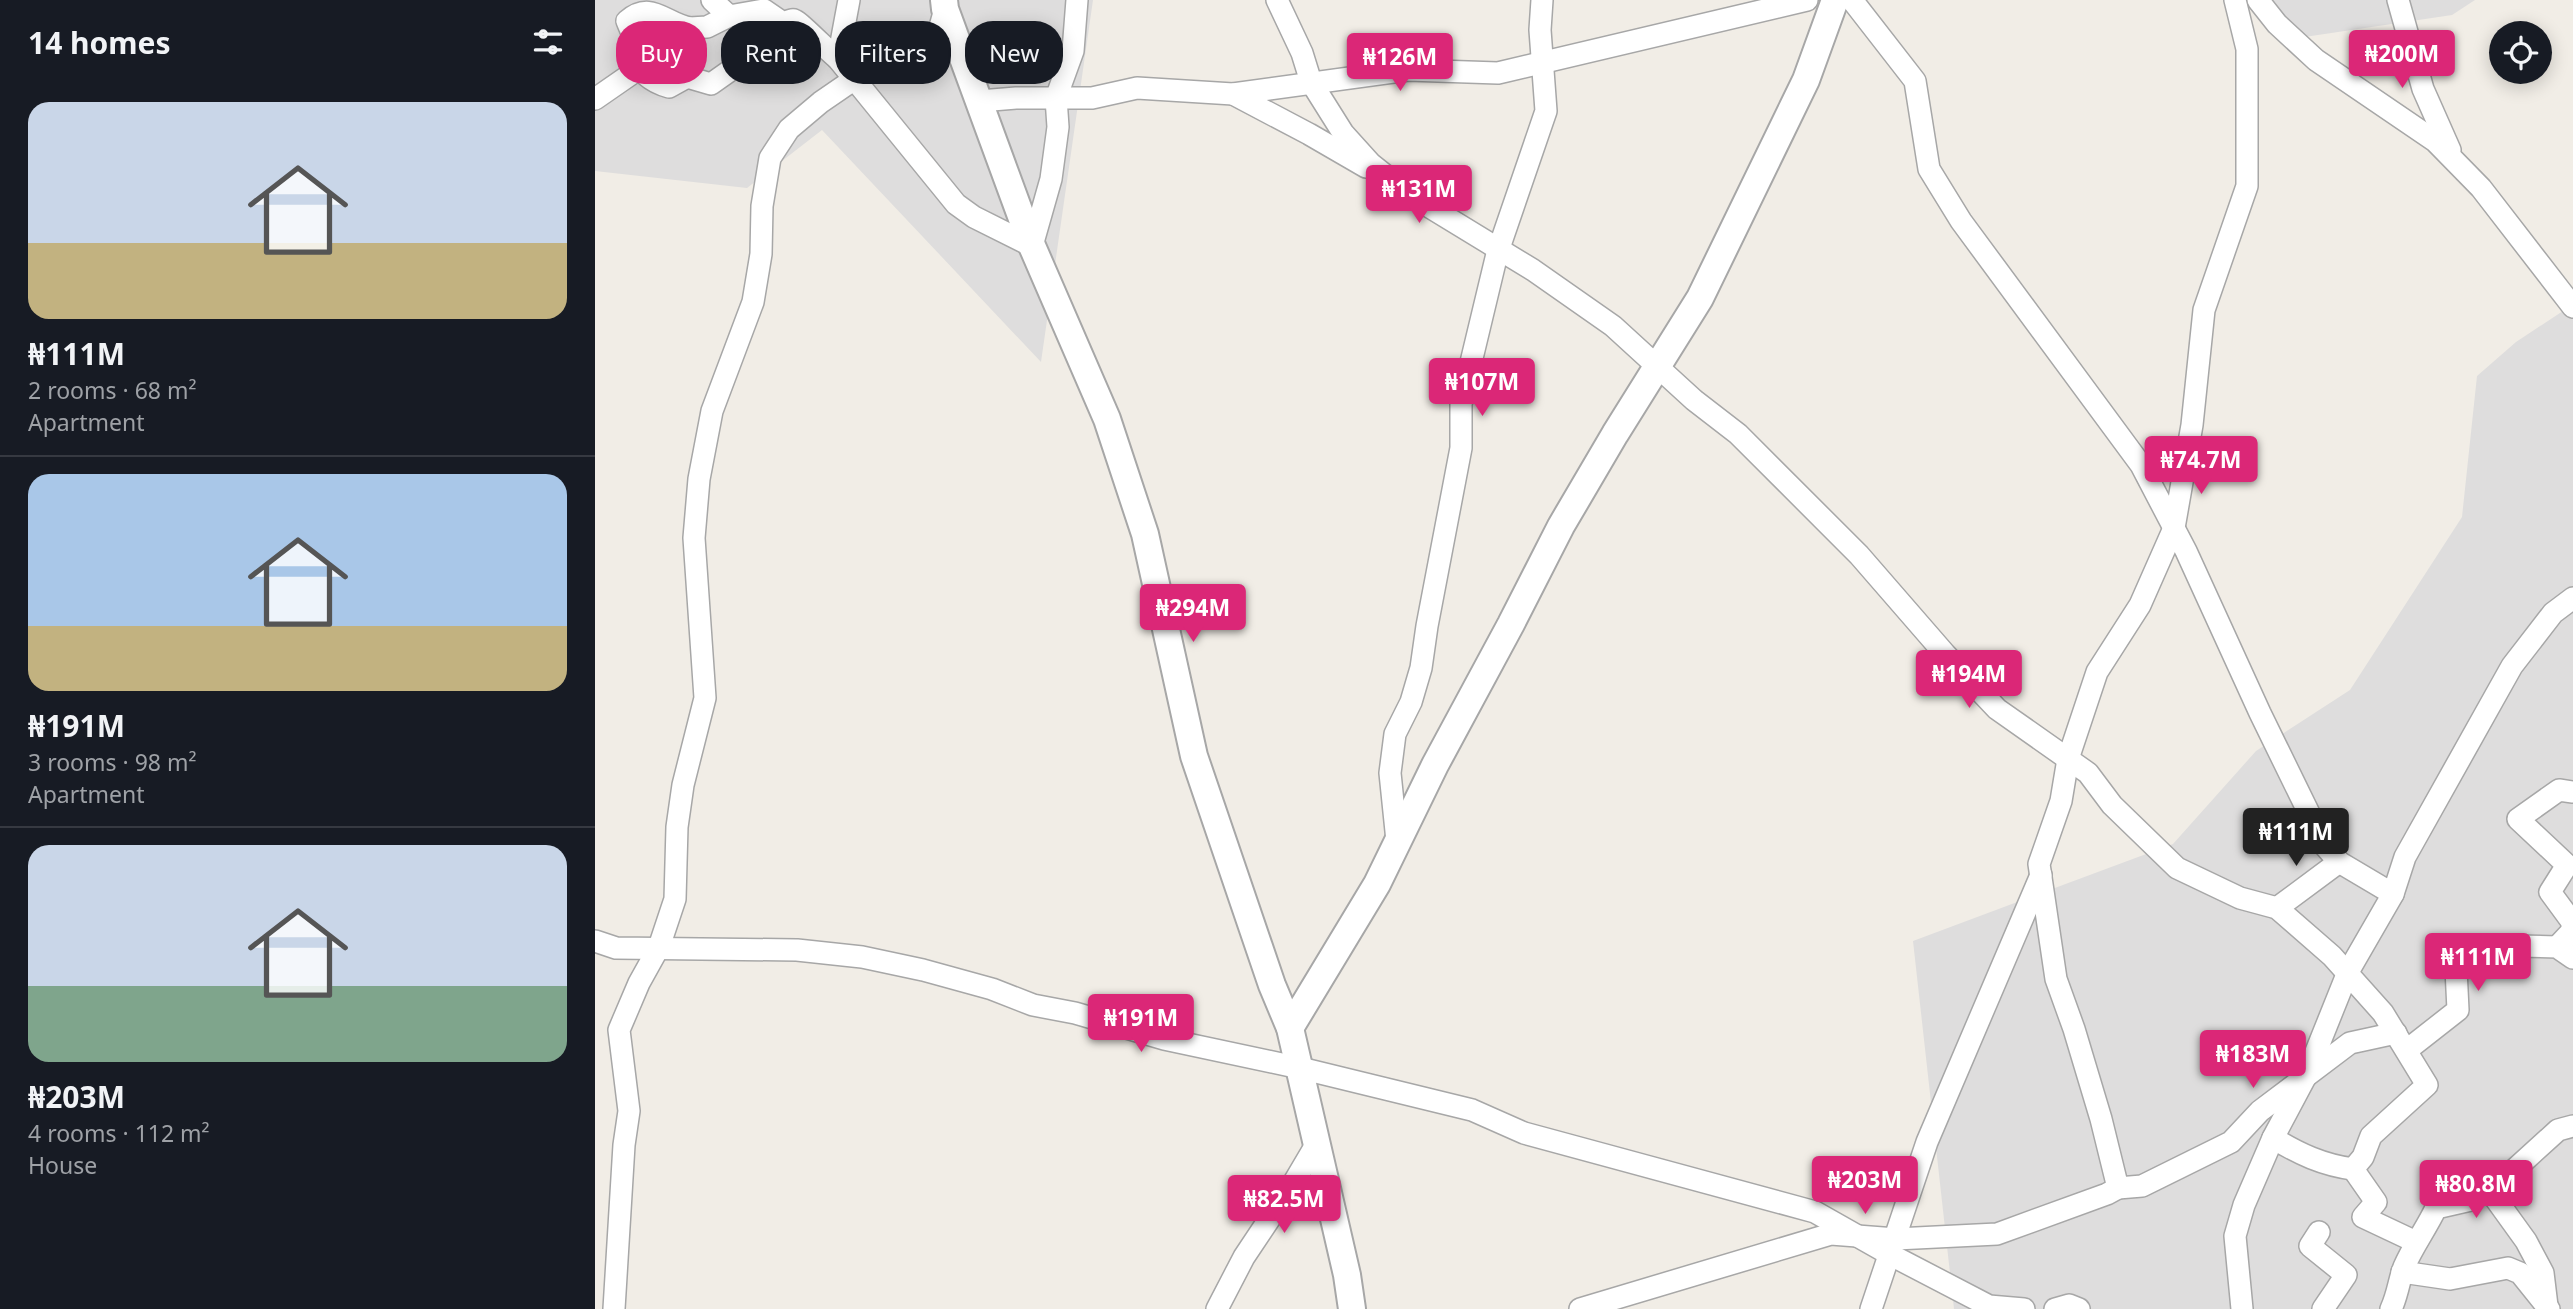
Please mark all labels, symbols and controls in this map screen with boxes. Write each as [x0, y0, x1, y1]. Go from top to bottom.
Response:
chip: Buy [616, 21, 707, 84]
chip: Rent [721, 21, 821, 84]
chip: Filters [835, 21, 951, 84]
chip: New [965, 21, 1063, 84]
map controls [2489, 21, 2552, 84]
button: locate [2489, 21, 2552, 84]
text: 14 homes [28, 22, 171, 63]
icon: filters [529, 23, 567, 61]
pin: ₦200M [2353, 31, 2451, 90]
pin: ₦126M [1351, 34, 1449, 93]
text: ₦200M [2365, 37, 2439, 69]
text: ₦126M [1363, 40, 1437, 72]
icon: home [235, 147, 361, 273]
pin: ₦131M [1370, 166, 1468, 225]
text: ₦131M [1382, 172, 1456, 204]
text: ₦111M [28, 333, 125, 374]
pin: ₦107M [1433, 358, 1531, 418]
text: ₦107M [1445, 365, 1519, 397]
text: 2 rooms · 68 m² [28, 374, 197, 406]
text: Apartment [28, 406, 145, 438]
pin: ₦74.7M [2144, 436, 2258, 496]
text: ₦74.7M [2161, 443, 2241, 475]
icon: home [235, 519, 361, 645]
pin: ₦294M [1144, 584, 1242, 644]
text: ₦294M [1156, 591, 1230, 623]
pin: ₦194M [1920, 650, 2018, 710]
text: ₦194M [1932, 657, 2006, 689]
text: ₦191M [28, 705, 125, 746]
text: 3 rooms · 98 m² [28, 746, 197, 778]
text: Apartment [28, 778, 145, 810]
pin: ₦111M [2247, 808, 2345, 868]
text: ₦111M [2259, 815, 2333, 847]
icon: home [235, 890, 361, 1016]
pin: ₦111M [2429, 934, 2527, 993]
text: ₦111M [2441, 940, 2515, 972]
pin: ₦191M [1092, 995, 1190, 1054]
text: ₦191M [1104, 1001, 1178, 1033]
pin: ₦183M [2204, 1030, 2302, 1090]
text: ₦183M [2216, 1037, 2290, 1069]
text: ₦203M [28, 1076, 125, 1117]
text: 4 rooms · 112 m² [28, 1117, 210, 1149]
text: House [28, 1149, 97, 1181]
pin: ₦203M [1816, 1156, 1914, 1216]
pin: ₦80.8M [2419, 1160, 2533, 1220]
text: ₦203M [1828, 1163, 1902, 1195]
text: ₦80.8M [2436, 1167, 2516, 1199]
pin: ₦82.5M [1227, 1176, 1341, 1235]
text: ₦82.5M [1244, 1182, 1324, 1214]

